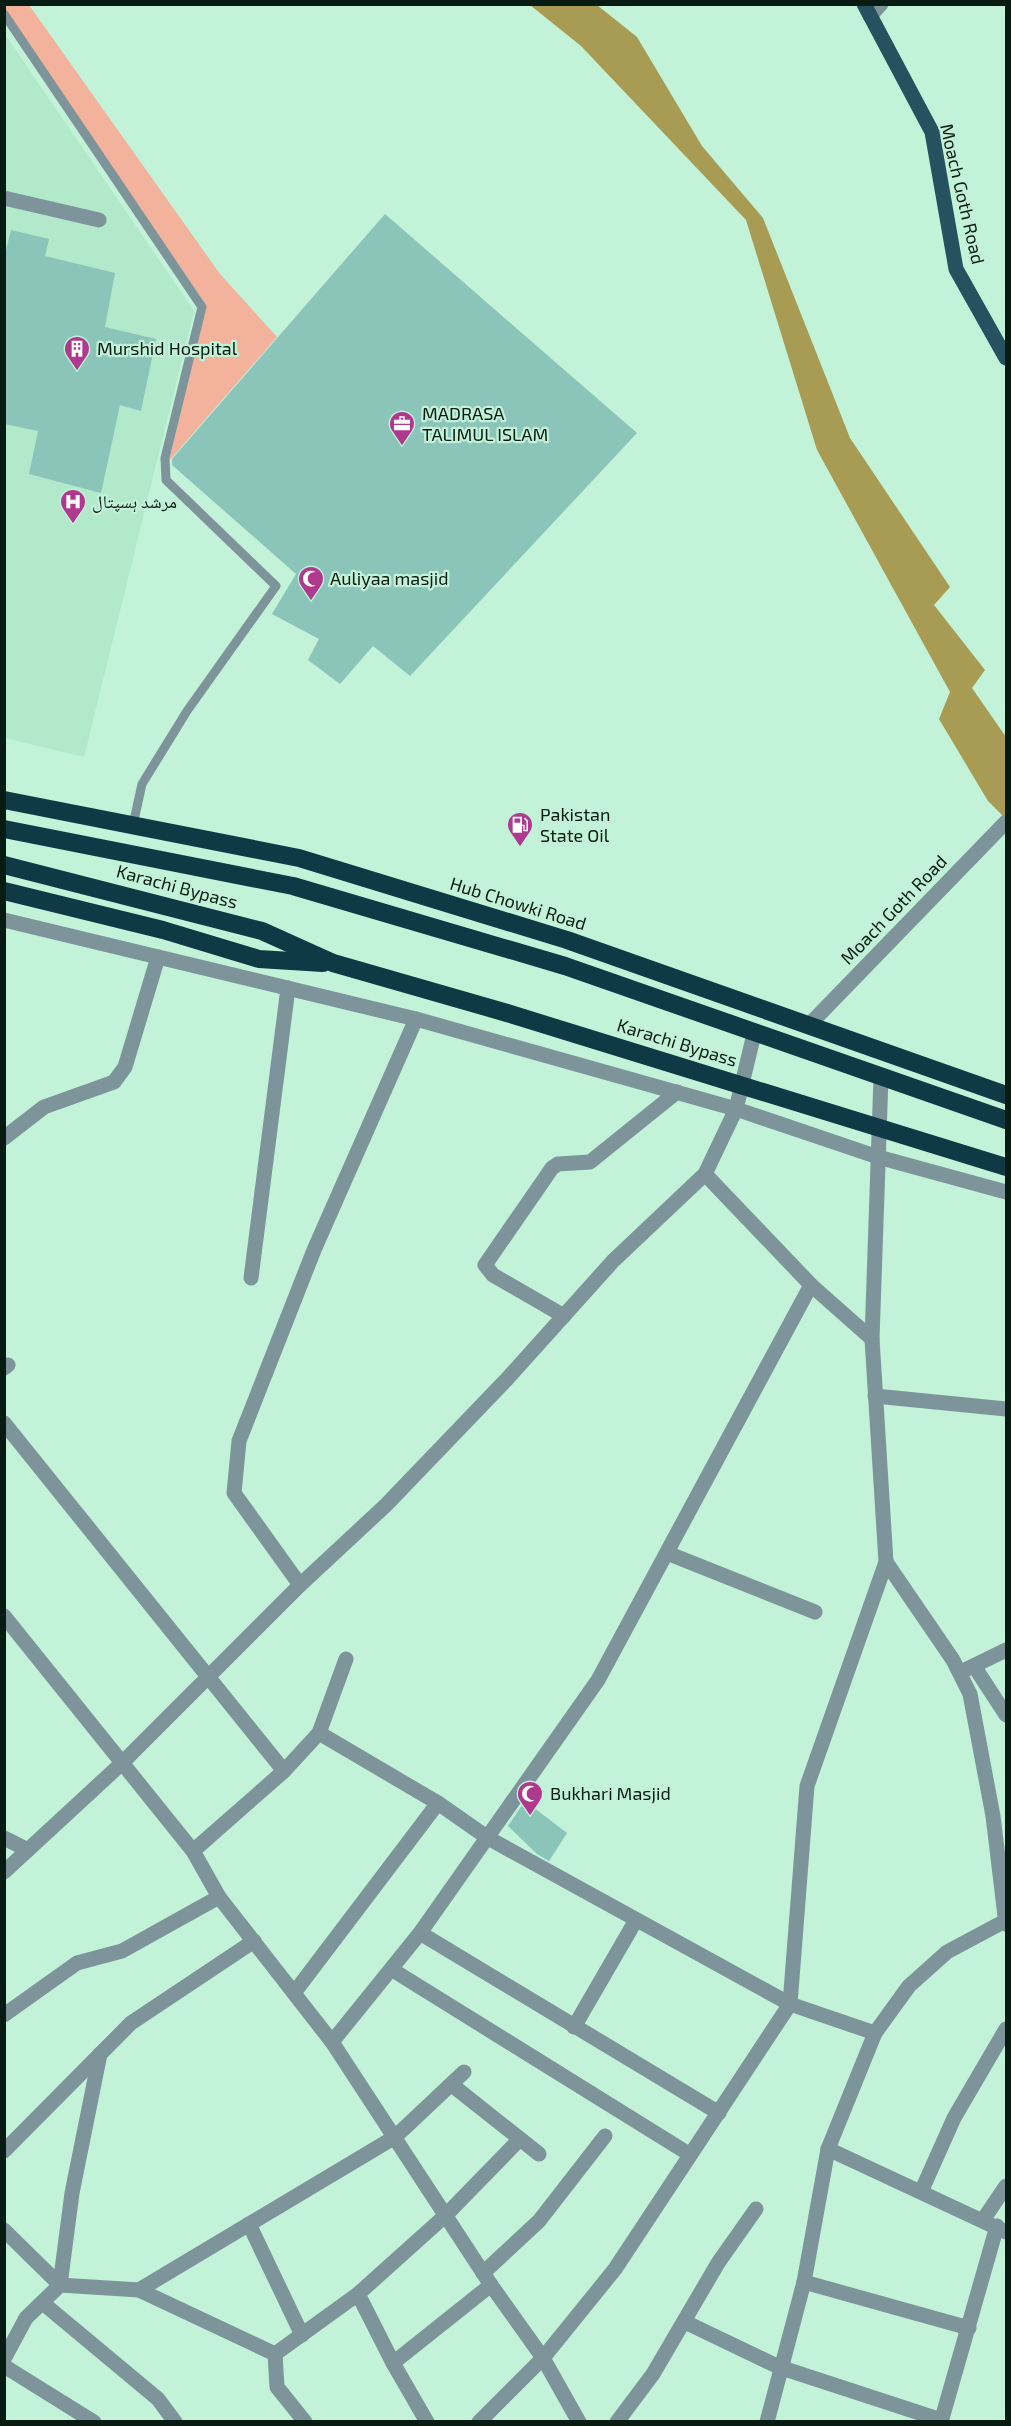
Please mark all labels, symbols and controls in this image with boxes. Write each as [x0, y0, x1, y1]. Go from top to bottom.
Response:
street label: Moach Goth Road [936, 121, 990, 266]
building icon: Murshid Hospital [62, 334, 92, 372]
place label: Murshid Hospital [97, 337, 238, 359]
place label: MADRASA TALIMUL ISLAM [422, 402, 548, 445]
office icon: MADRASA TALIMUL ISLAM [387, 409, 417, 447]
hospital icon: مرشد ہسپتال [58, 487, 88, 525]
place label: مرشد ہسپتال [92, 490, 177, 513]
mosque icon: Auliyaa masjid [296, 564, 326, 602]
place label: Auliyaa masjid [330, 567, 449, 589]
place label: Pakistan State Oil [540, 803, 610, 846]
fuel station icon: Pakistan State Oil [505, 810, 535, 848]
street label: Moach Goth Road [836, 850, 951, 969]
street label: Karachi Bypass [114, 859, 240, 913]
street label: Hub Chowki Road [447, 872, 589, 934]
street label: Karachi Bypass [614, 1013, 740, 1071]
mosque icon: Bukhari Masjid [515, 1779, 545, 1817]
place label: Bukhari Masjid [550, 1782, 671, 1804]

